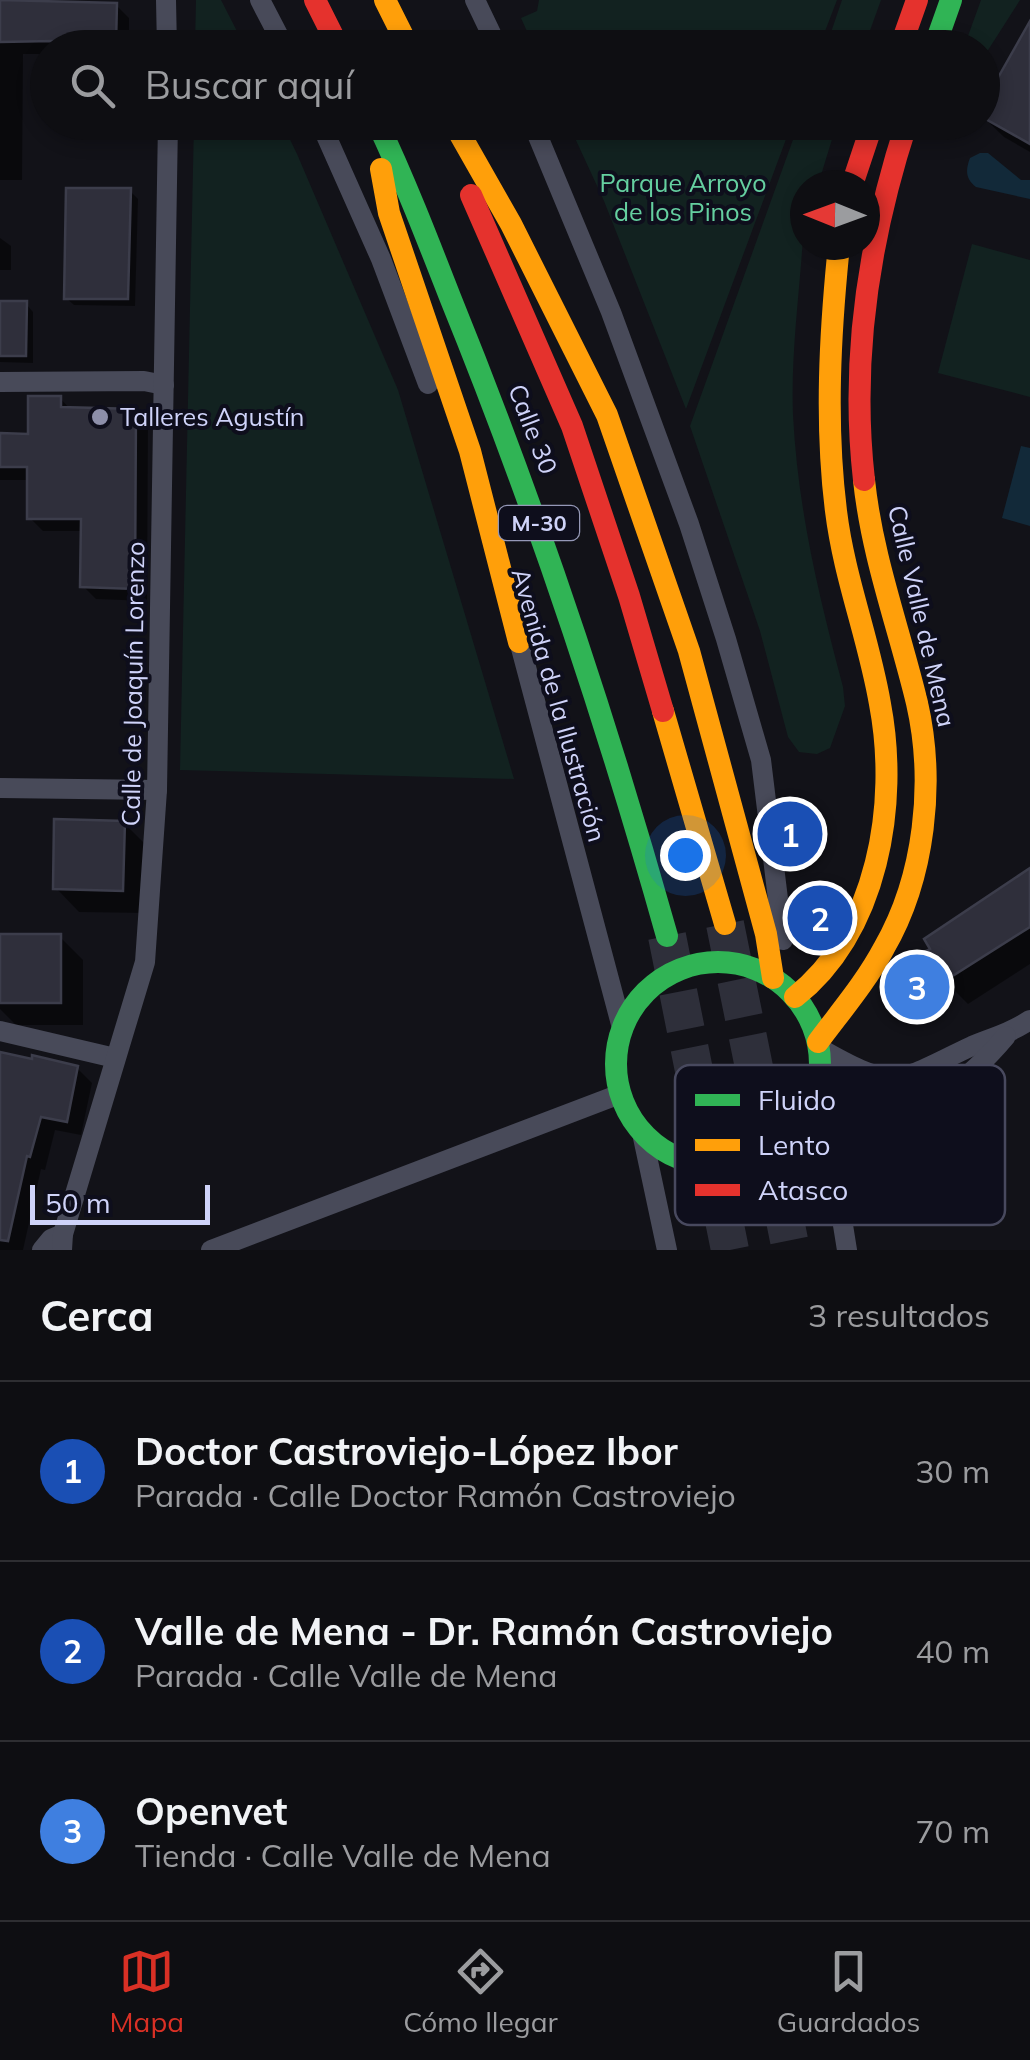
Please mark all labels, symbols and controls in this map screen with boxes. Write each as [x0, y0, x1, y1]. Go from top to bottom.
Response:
search box [30, 30, 1000, 140]
icon: search [65, 58, 120, 113]
text: Buscar aquí [145, 61, 353, 109]
park label: Parque Arroyo de los Pinos [600, 167, 766, 227]
north arrow [790, 170, 880, 260]
street label: Calle 30 [502, 380, 565, 478]
place label: Talleres Agustín [120, 401, 305, 432]
marker: Talleres Agustín [89, 406, 111, 428]
street label: Calle Valle de Mena [882, 502, 963, 730]
road number: M-30 [499, 506, 579, 540]
street label: Calle de Joaquín Lorenzo [115, 541, 150, 827]
street label: Avenida de la Ilustración [506, 564, 613, 845]
pin: 1 [758, 796, 822, 872]
your location [660, 830, 711, 881]
pin: 2 [788, 880, 852, 956]
pin: 3 [884, 950, 950, 1024]
legend [675, 1065, 1005, 1225]
text: Fluido [758, 1082, 836, 1117]
text: Lento [758, 1127, 830, 1162]
text: Atasco [758, 1172, 848, 1207]
scale bar [30, 1180, 210, 1224]
text: 50 m [45, 1185, 111, 1220]
text: Cerca [40, 1289, 154, 1342]
text: 3 resultados [808, 1295, 990, 1335]
text: Doctor Castroviejo-López Ibor [135, 1427, 678, 1475]
text: 1 [63, 1451, 82, 1491]
text: 30 m [915, 1451, 990, 1491]
text: Parada · Calle Doctor Ramón Castroviejo [135, 1475, 736, 1515]
text: Valle de Mena - Dr. Ramón Castroviejo [135, 1607, 833, 1655]
text: 2 [63, 1631, 82, 1671]
text: 40 m [915, 1631, 990, 1671]
text: Parada · Calle Valle de Mena [135, 1655, 557, 1695]
text: Openvet [135, 1787, 287, 1835]
text: 3 [63, 1811, 82, 1851]
text: 70 m [915, 1811, 990, 1851]
text: Tienda · Calle Valle de Mena [135, 1835, 551, 1875]
tab: Mapa [110, 1944, 184, 2039]
tab: Cómo llegar [403, 1944, 558, 2039]
tab: Guardados [777, 1944, 920, 2039]

